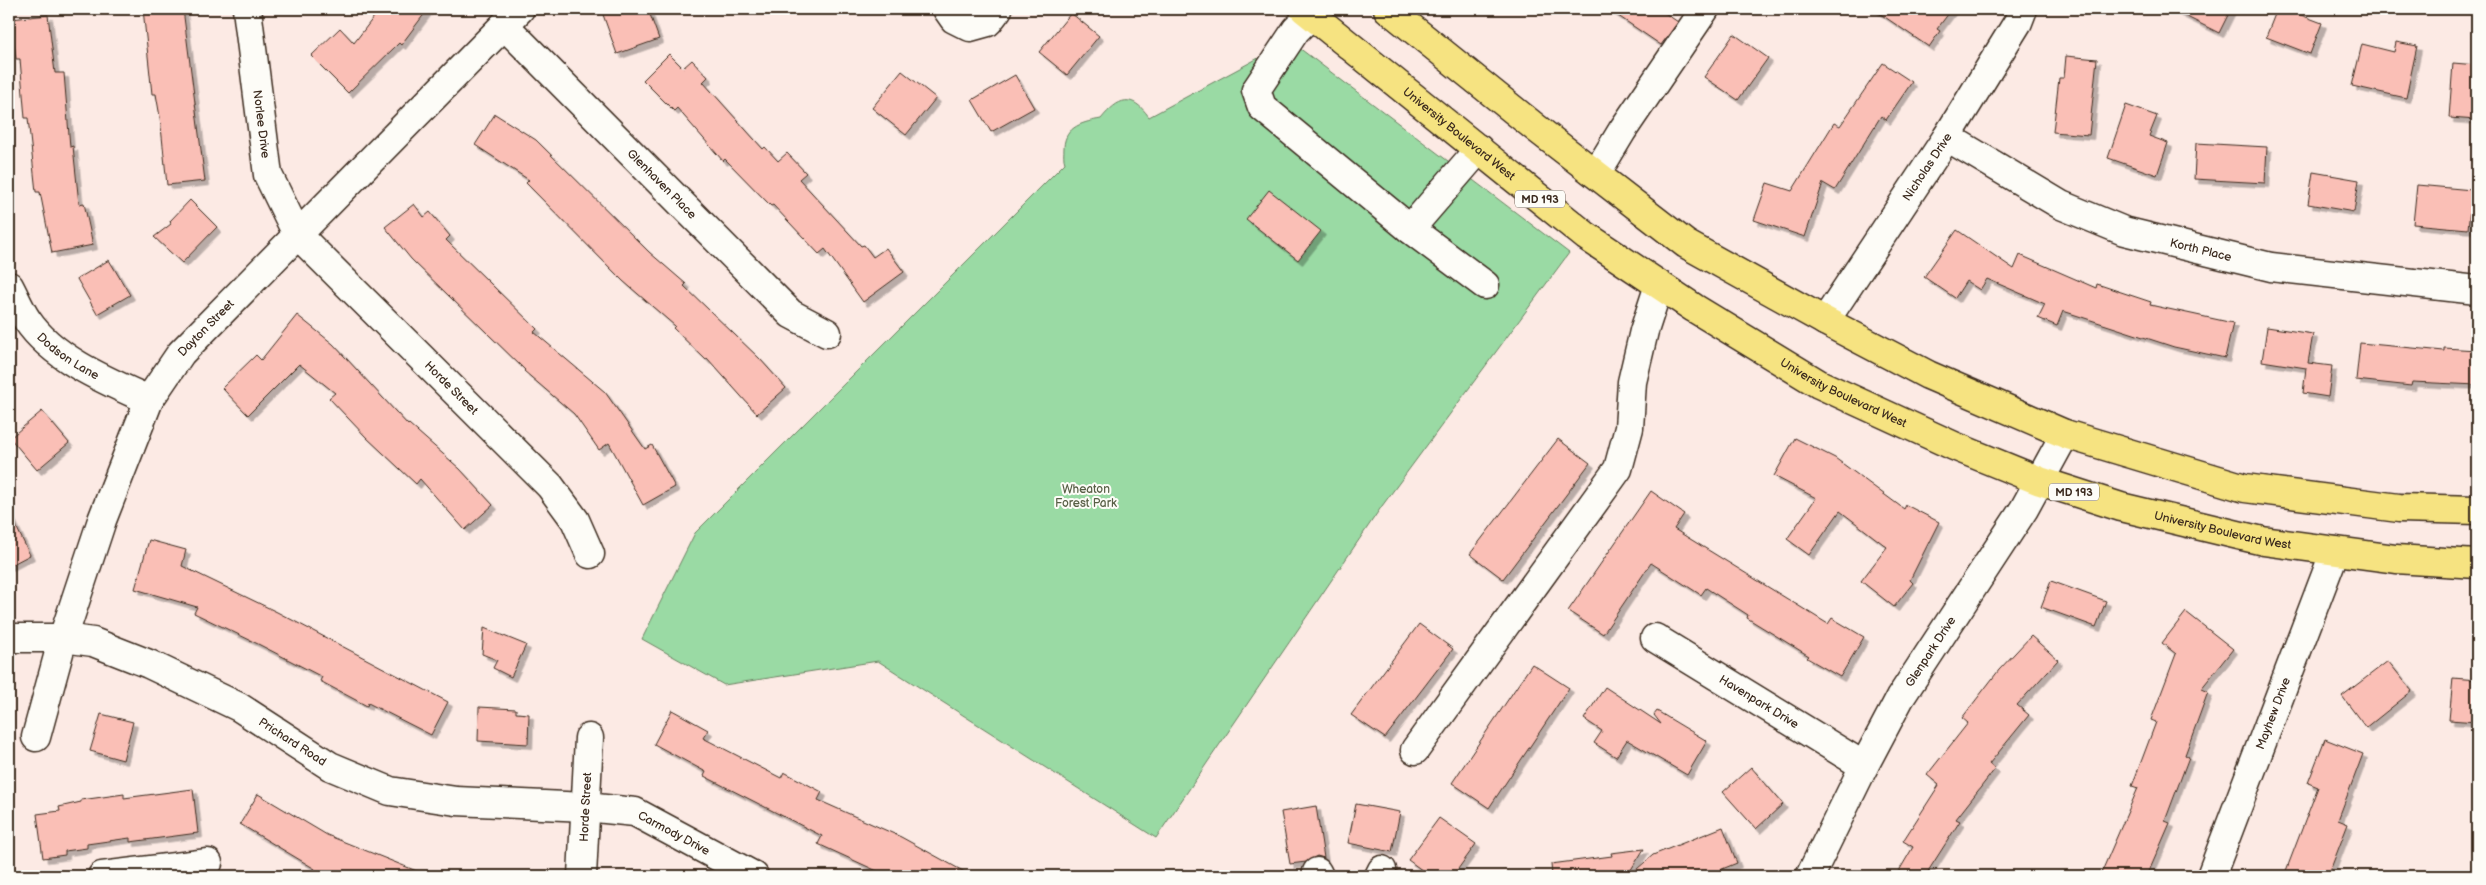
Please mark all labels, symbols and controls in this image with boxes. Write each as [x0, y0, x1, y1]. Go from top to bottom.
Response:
street label: University Boulevard West [1400, 84, 1518, 184]
street label: Norlee Drive [250, 89, 273, 159]
street label: Nicholas Drive [1899, 130, 1955, 204]
street label: Glenhaven Place [624, 146, 700, 222]
road number: MD 193 [1515, 190, 1565, 208]
street label: Korth Place [2168, 235, 2233, 265]
street label: Dayton Street [175, 296, 237, 359]
street label: Dodson Lane [34, 330, 102, 383]
street label: University Boulevard West [1777, 355, 1910, 431]
street label: Horde Street [421, 358, 482, 418]
park label: Wheaton Forest Park [1055, 482, 1117, 511]
road number: MD 193 [2049, 484, 2099, 501]
street label: University Boulevard West [2153, 508, 2292, 552]
street label: Glenpark Drive [1902, 614, 1959, 690]
street label: Havenpark Drive [1716, 672, 1802, 732]
street label: Mayhew Drive [2252, 675, 2294, 752]
street label: Prichard Road [256, 714, 329, 769]
street label: Horde Street [576, 772, 595, 842]
street label: Carmody Drive [635, 808, 713, 858]

